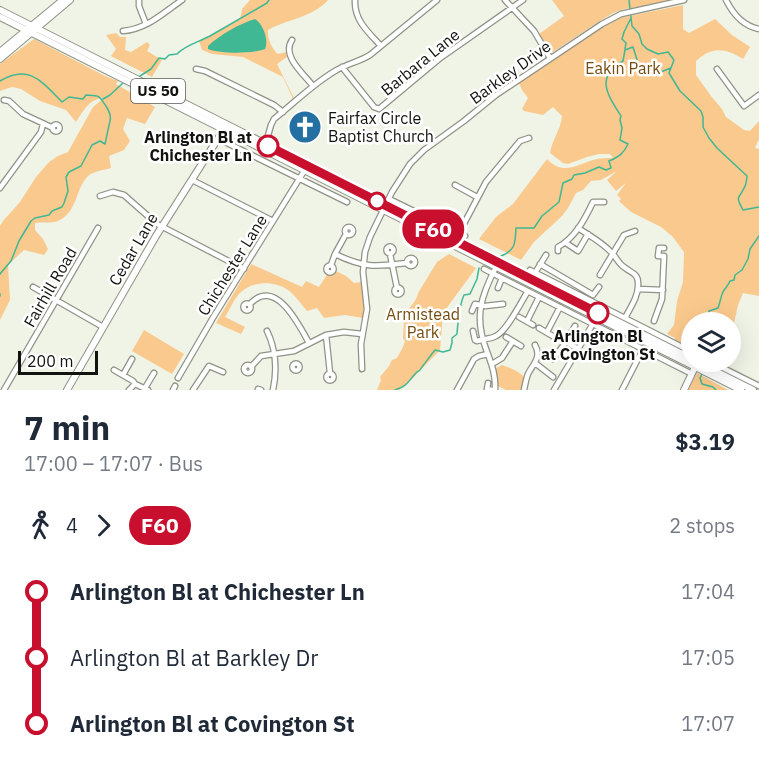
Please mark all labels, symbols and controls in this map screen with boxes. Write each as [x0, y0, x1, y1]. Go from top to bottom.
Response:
street label: Barbara Lane [377, 24, 463, 100]
street label: Barkley Drive [466, 36, 555, 108]
park label: Eakin Park [585, 58, 661, 78]
road number: US 50 [131, 79, 185, 103]
place label: Fairfax Circle Baptist Church [328, 108, 434, 146]
church icon: Fairfax Circle Baptist Church [287, 109, 323, 145]
place label: Arlington Bl at Chichester Ln [144, 127, 252, 165]
marker: Arlington Bl at Chichester Ln [257, 135, 279, 157]
unlabelled marker [368, 192, 386, 210]
street label: Cedar Lane [104, 209, 162, 289]
line badge: F60 [398, 210, 468, 248]
street label: Chichester Lane [193, 211, 271, 319]
text: F60 [414, 215, 452, 243]
street label: Fairhill Road [19, 243, 81, 331]
marker: Arlington Bl at Covington St [587, 302, 609, 324]
park label: Armistead Park [386, 304, 460, 342]
map controls [681, 312, 741, 372]
button: layers [681, 312, 741, 372]
place label: Arlington Bl at Covington St [541, 326, 655, 364]
scale bar [18, 348, 98, 376]
text: 200 m [27, 351, 74, 371]
text: 7 min [24, 406, 110, 449]
text: $3.19 [675, 427, 735, 456]
text: 17:00 – 17:07 · Bus [24, 450, 203, 477]
icon: walk [24, 509, 57, 542]
icon: forward [87, 509, 120, 542]
text: F60 [141, 511, 179, 539]
text: 4 [66, 512, 78, 539]
text: 2 stops [669, 512, 735, 539]
text: Arlington Bl at Chichester Ln [70, 577, 365, 606]
text: 17:04 [681, 578, 735, 605]
text: Arlington Bl at Barkley Dr [70, 643, 318, 672]
text: 17:05 [681, 644, 735, 671]
text: Arlington Bl at Covington St [70, 709, 355, 738]
text: 17:07 [681, 710, 735, 737]

